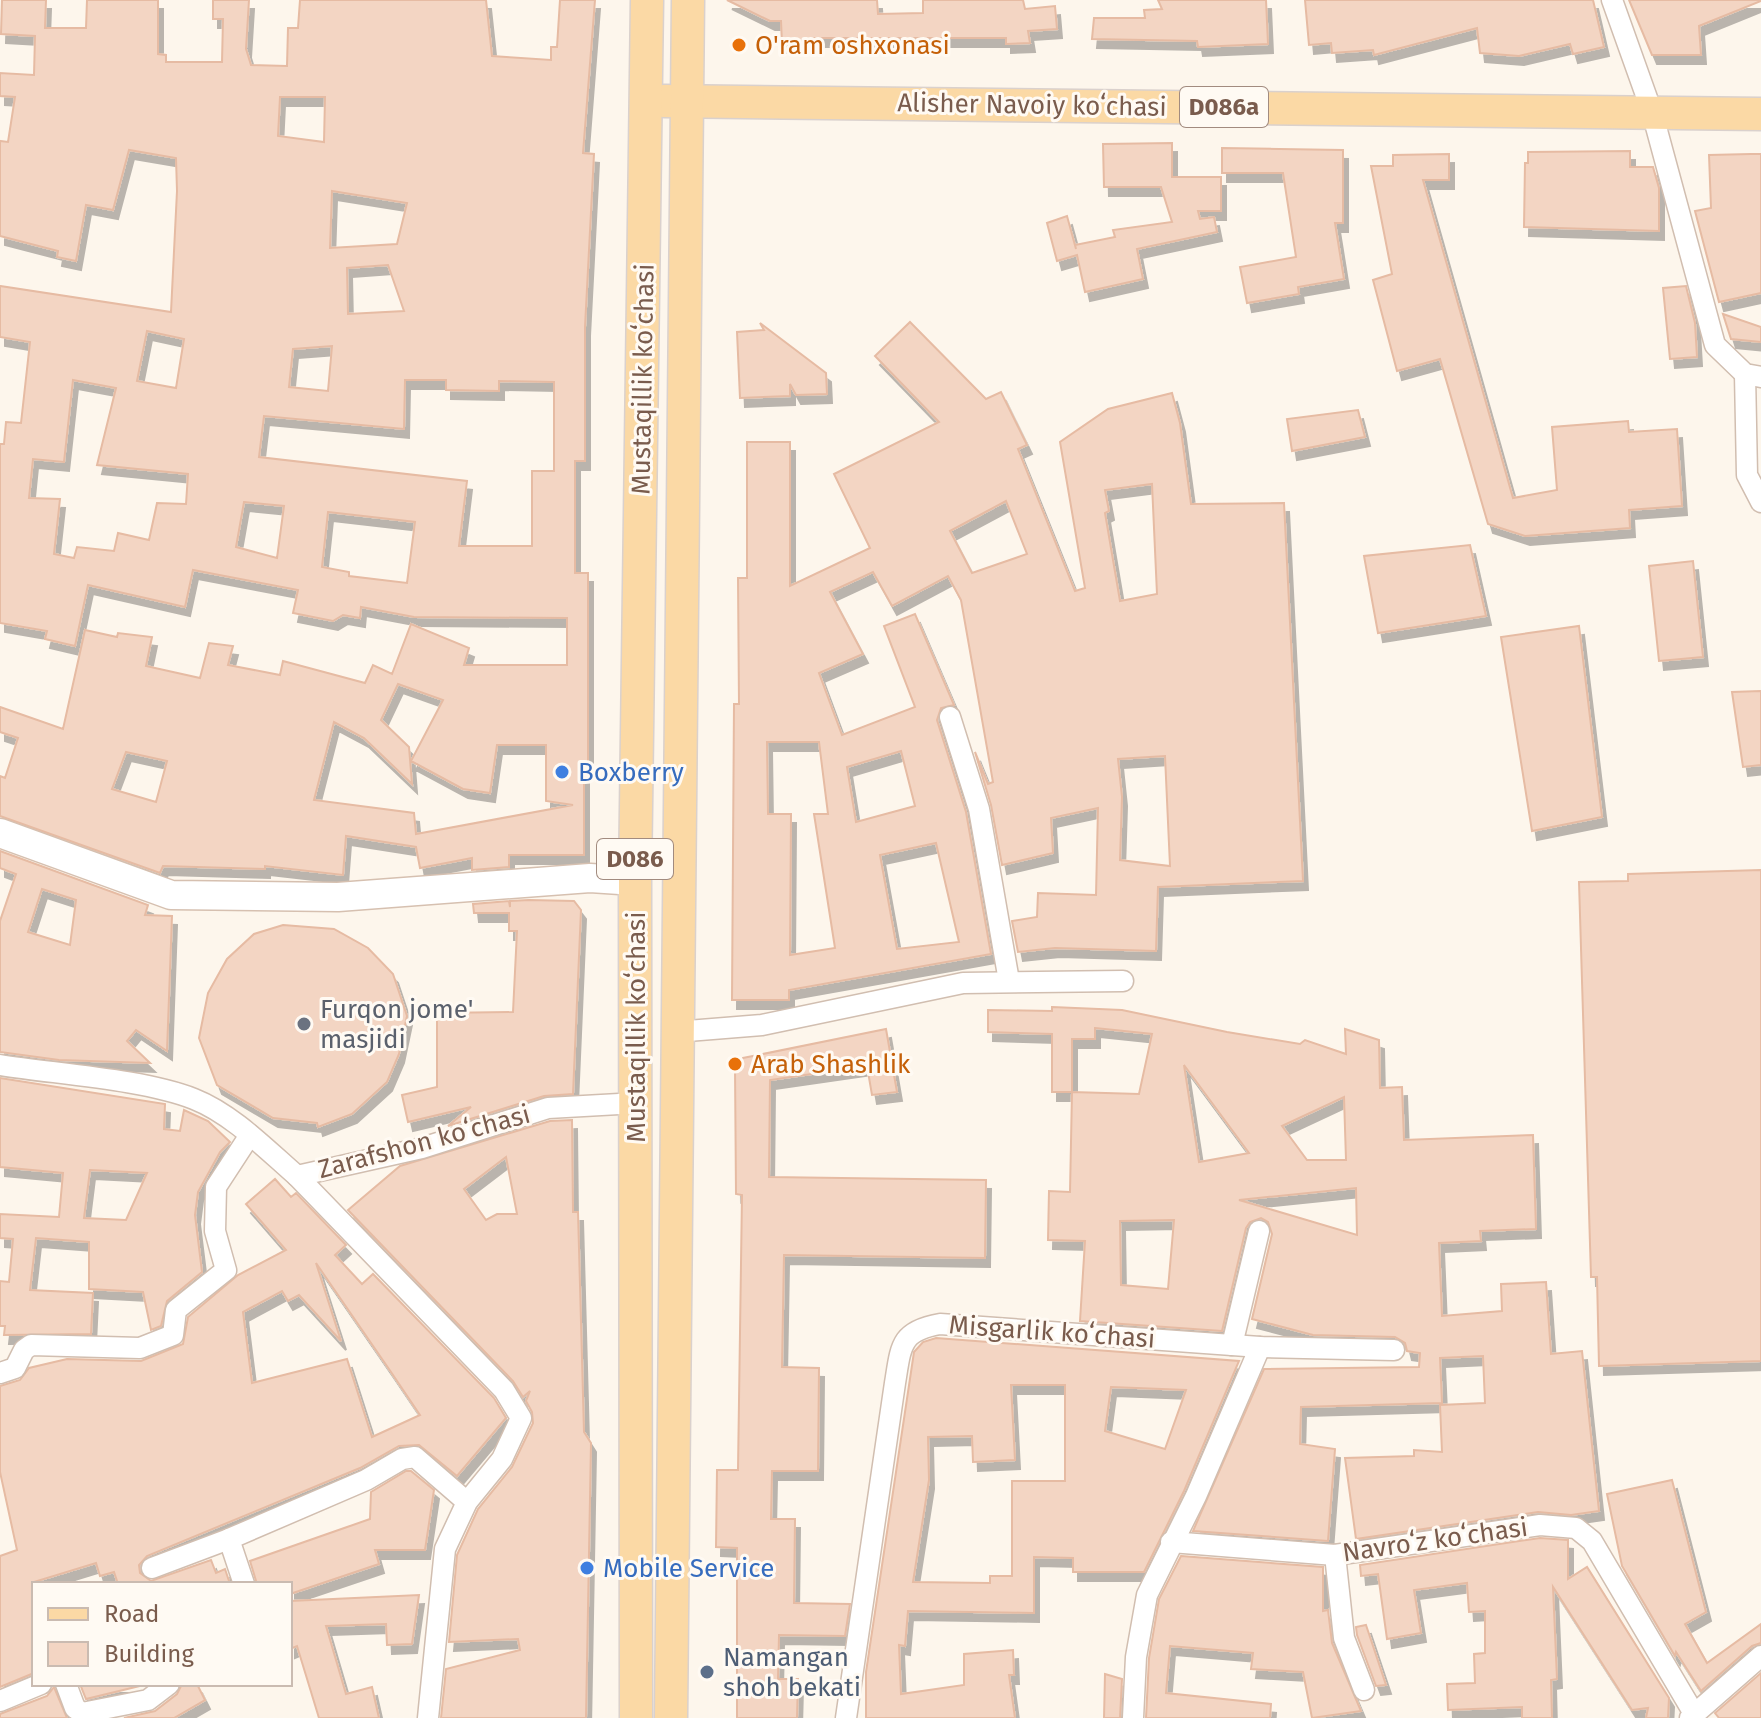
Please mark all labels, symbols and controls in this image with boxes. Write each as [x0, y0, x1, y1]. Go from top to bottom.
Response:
place label: O'ram oshxonasi [755, 30, 950, 61]
marker: O'ram oshxonasi [730, 36, 748, 54]
street label: Alisher Navoiy koʻchasi [897, 87, 1167, 123]
road number: D086a [1180, 87, 1268, 127]
street label: Mustaqillik koʻchasi [625, 263, 661, 495]
place label: Boxberry [578, 757, 684, 788]
marker: Boxberry [553, 763, 571, 781]
road number: D086 [597, 839, 673, 879]
street label: Mustaqillik koʻchasi [621, 911, 652, 1143]
place label: Furqon jome' masjidi [320, 994, 473, 1055]
marker: Furqon jome' masjidi [295, 1015, 313, 1033]
place label: Arab Shashlik [751, 1049, 911, 1080]
marker: Arab Shashlik [726, 1055, 744, 1073]
street label: Zarafshon koʻchasi [314, 1099, 534, 1185]
street label: Misgarlik koʻchasi [948, 1309, 1156, 1355]
street label: Navroʻz koʻchasi [1340, 1512, 1530, 1568]
place label: Mobile Service [603, 1553, 774, 1584]
marker: Mobile Service [578, 1559, 596, 1577]
legend [32, 1582, 292, 1686]
text: Road [104, 1600, 159, 1628]
text: Building [104, 1640, 194, 1668]
place label: Namangan shoh bekati [723, 1642, 861, 1703]
marker: Namangan shoh bekati [698, 1663, 716, 1681]

